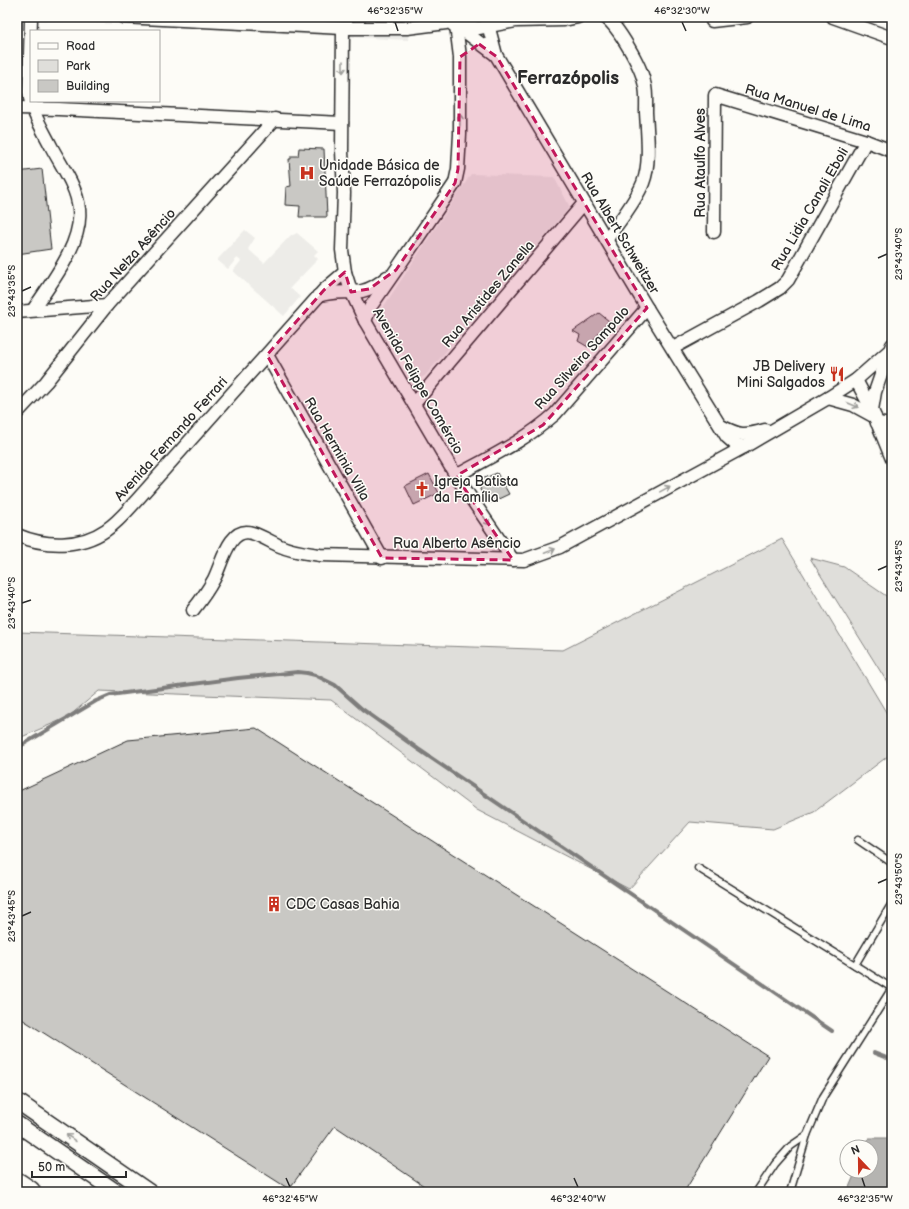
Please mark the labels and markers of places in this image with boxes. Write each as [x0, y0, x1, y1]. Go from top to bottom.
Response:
place label: Unidade Básica de Saúde Ferrazópolis [319, 157, 441, 190]
hospital icon: Unidade Básica de Saúde Ferrazópolis [298, 164, 316, 182]
place label: JB Delivery Mini Salgados [737, 358, 826, 391]
restaurant icon: JB Delivery Mini Salgados [828, 365, 846, 383]
place label: Igreja Batista da Família [434, 473, 518, 506]
church icon: Igreja Batista da Família [413, 480, 431, 498]
building icon: CDC Casas Bahia [265, 895, 283, 913]
place label: CDC Casas Bahia [286, 896, 400, 913]

